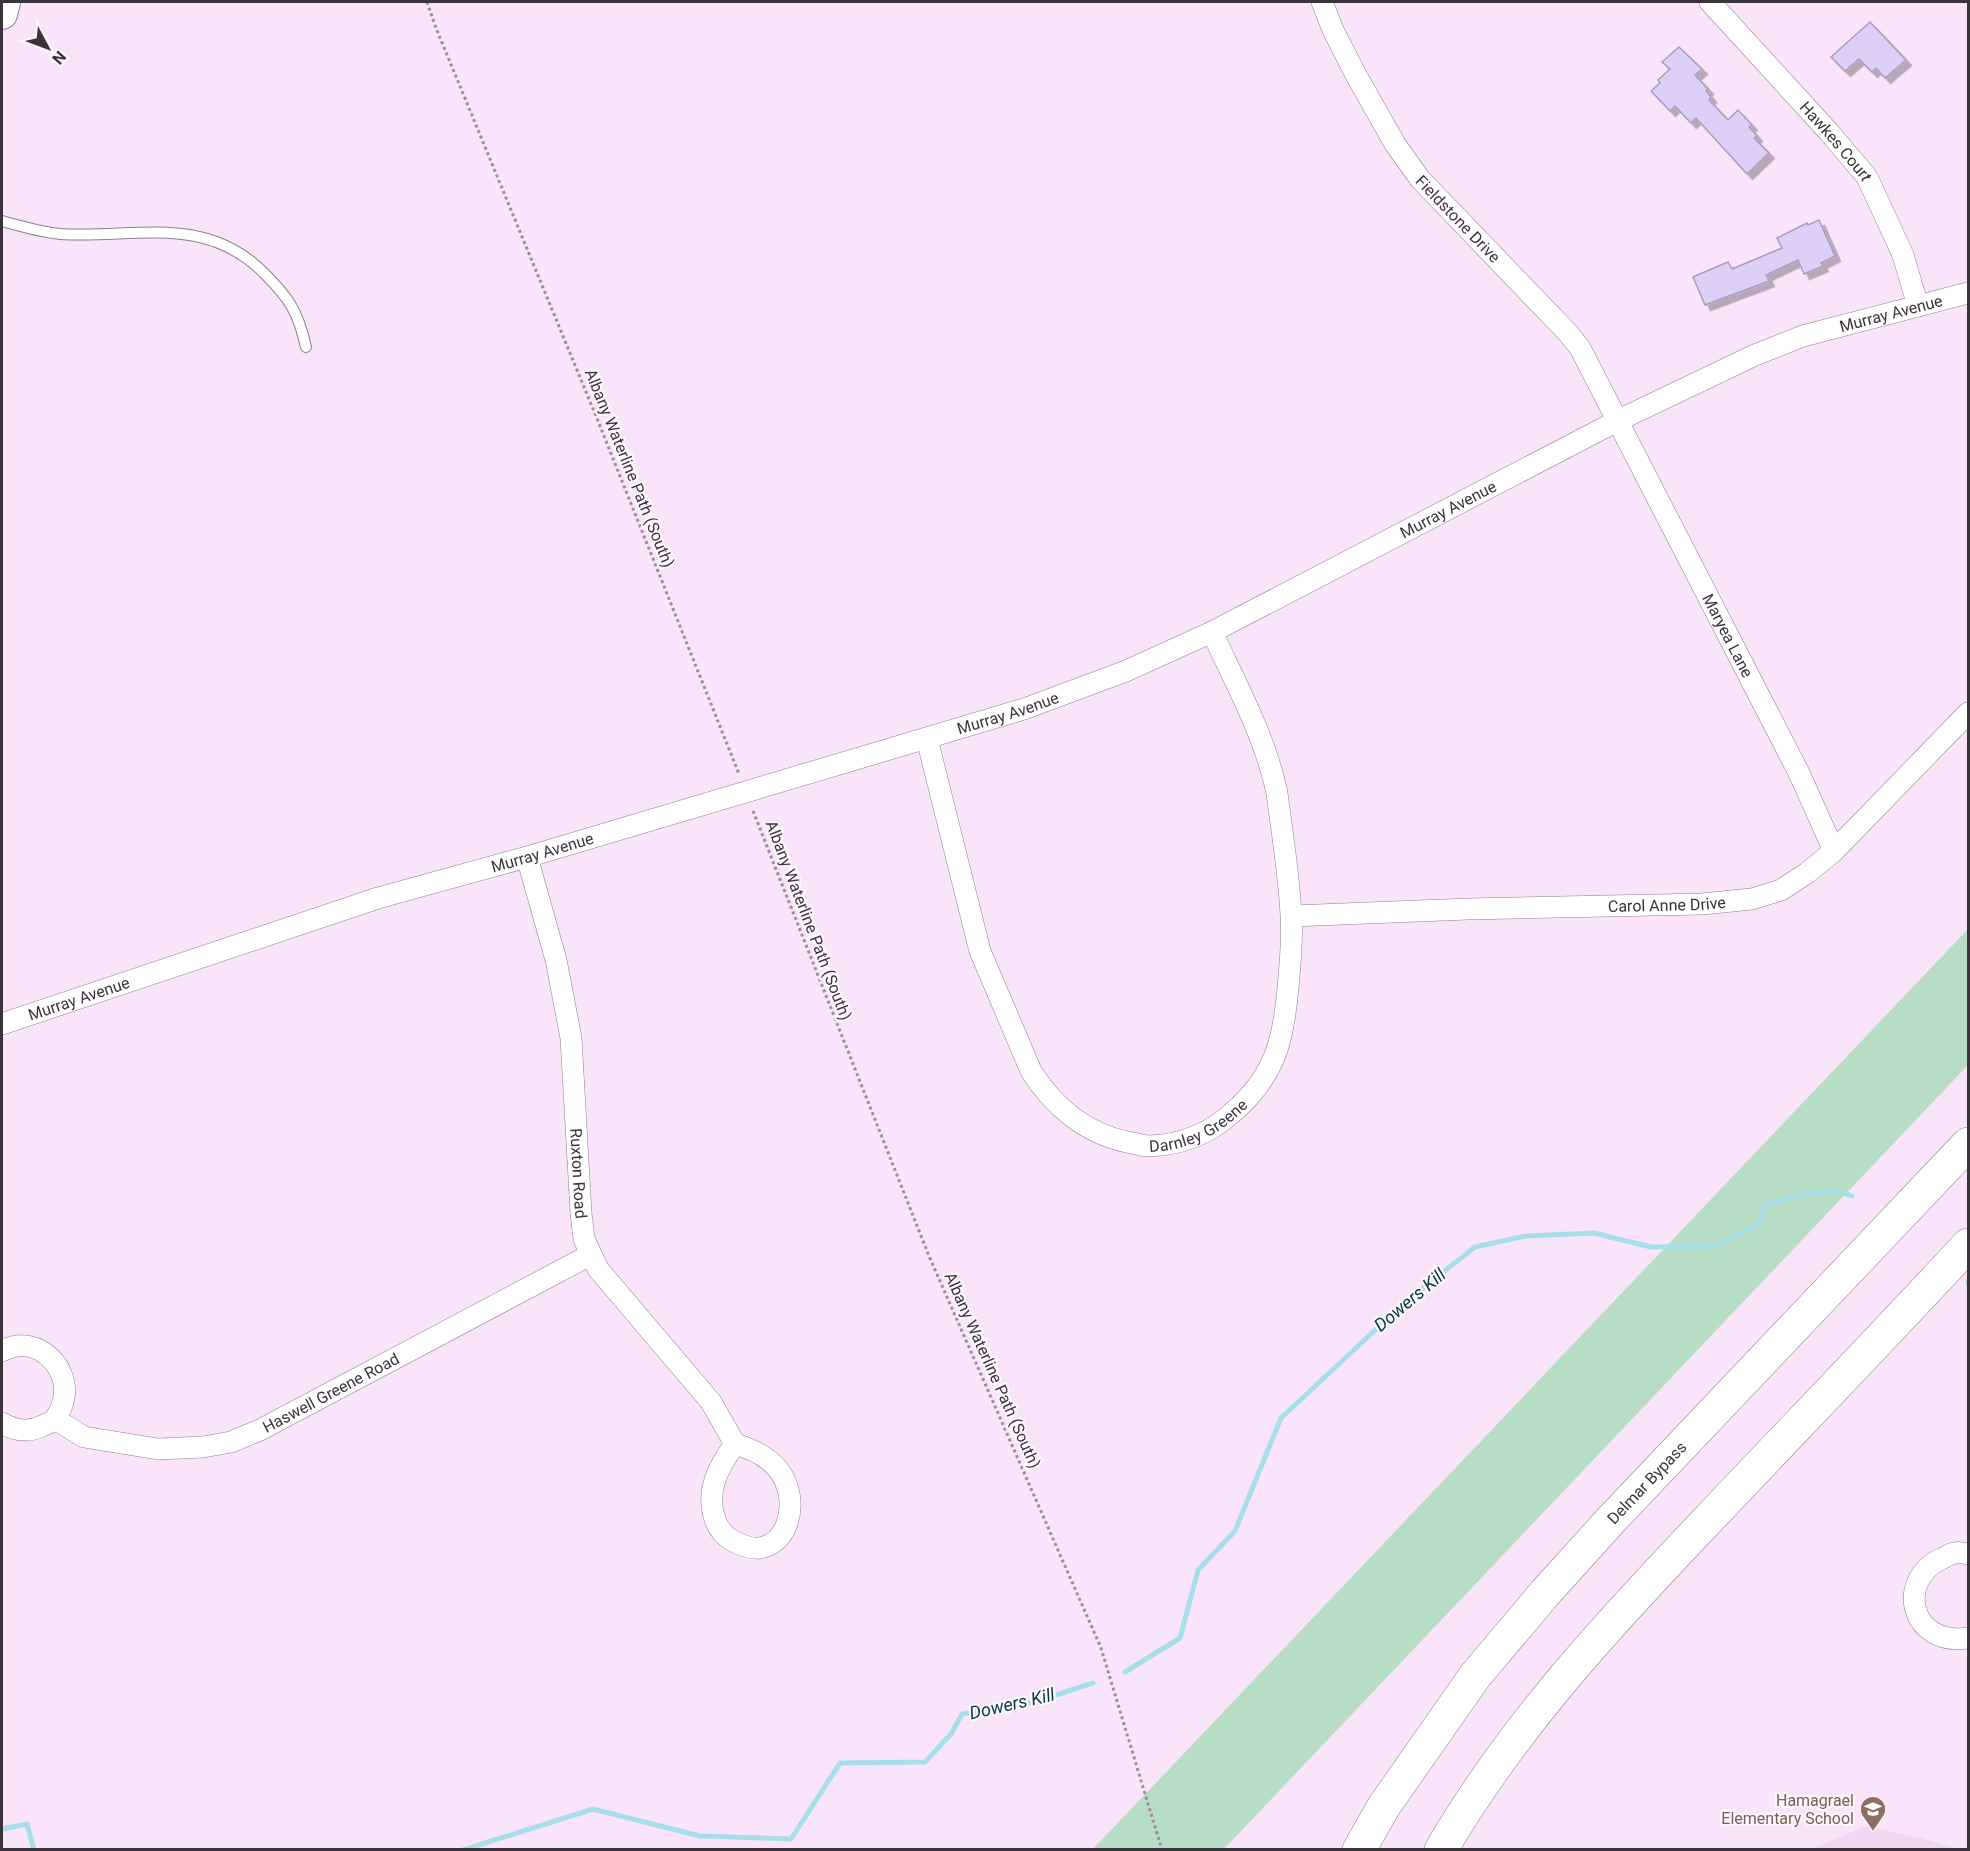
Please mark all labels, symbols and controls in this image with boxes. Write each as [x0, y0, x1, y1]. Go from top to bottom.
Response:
north arrow [18, 18, 78, 78]
text: N [48, 47, 70, 68]
street label: Hawkes Court [1796, 98, 1876, 184]
street label: Fieldstone Drive [1412, 171, 1504, 267]
street label: Murray Avenue [1837, 291, 1945, 336]
street label: Albany Waterline Path (South) [581, 366, 678, 570]
street label: Murray Avenue [1397, 477, 1500, 542]
street label: Maryea Lane [1698, 591, 1757, 681]
street label: Murray Avenue [955, 688, 1061, 738]
street label: Albany Waterline Path (South) [762, 818, 855, 1023]
street label: Murray Avenue [489, 829, 596, 876]
street label: Carol Anne Drive [1608, 893, 1727, 916]
street label: Murray Avenue [26, 973, 132, 1025]
street label: Darnley Greene [1149, 1095, 1251, 1156]
street label: Ruxton Road [566, 1128, 591, 1220]
water label: Dowers Kill [1370, 1263, 1450, 1336]
street label: Albany Waterline Path (South) [941, 1269, 1044, 1471]
street label: Haswell Greene Road [259, 1349, 402, 1437]
street label: Delmar Bypass [1603, 1438, 1691, 1528]
water label: Dowers Kill [967, 1683, 1057, 1724]
place label: Hamagrael Elementary School [1721, 1791, 1854, 1828]
school or university icon: Hamagrael Elementary School [1858, 1794, 1888, 1832]

